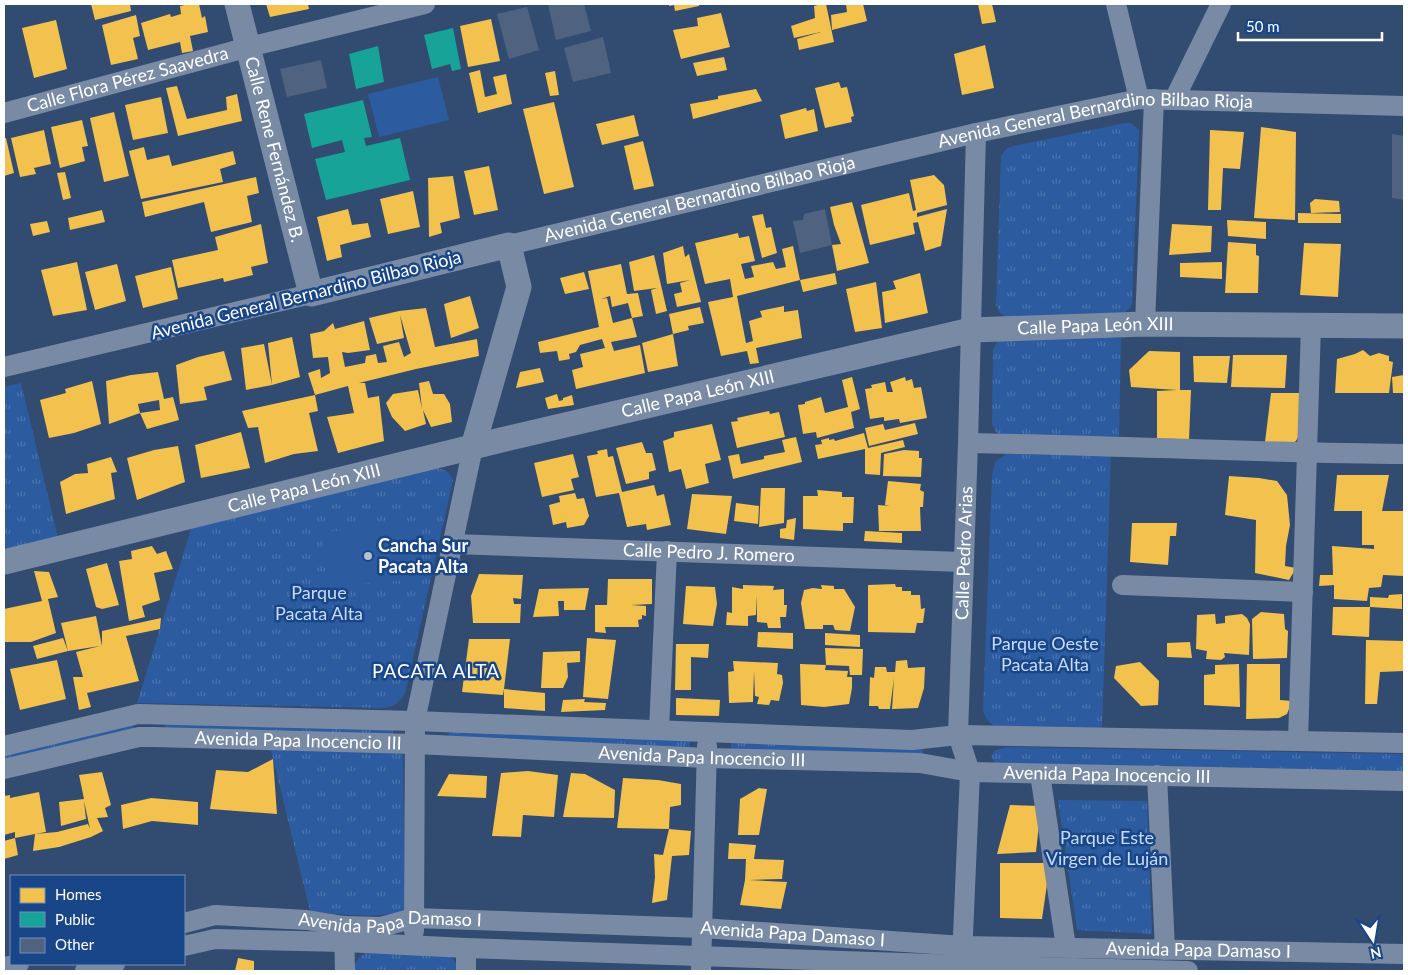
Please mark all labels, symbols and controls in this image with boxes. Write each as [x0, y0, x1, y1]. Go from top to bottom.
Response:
scale bar [1238, 10, 1382, 42]
text: 50 m [1246, 17, 1280, 35]
street label: Calle Flora Pérez Saavedra [24, 41, 231, 116]
street label: Calle Rene Fernández B. [241, 54, 309, 244]
street label: Avenida General Bernardino Bilbao Rioja [935, 87, 1253, 152]
street label: Avenida General Bernardino Bilbao Rioja [541, 150, 857, 246]
street label: Avenida General Bernardino Bilbao Rioja [148, 245, 463, 343]
street label: Calle Papa León XIII [1017, 312, 1174, 338]
street label: Calle Papa León XIII [619, 364, 776, 422]
street label: Calle Papa León XIII [225, 458, 383, 517]
street label: Calle Pedro Arias [950, 486, 977, 620]
place label: Cancha Sur Pacata Alta [378, 534, 468, 577]
street label: Calle Pedro J. Romero [623, 538, 795, 566]
marker: Cancha Sur Pacata Alta [362, 550, 374, 562]
park label: Parque Pacata Alta [275, 581, 363, 624]
park label: Parque Oeste Pacata Alta [991, 632, 1099, 675]
district label: PACATA ALTA [372, 659, 500, 682]
street label: Avenida Papa Inocencio III [194, 726, 402, 754]
street label: Avenida Papa Inocencio III [598, 741, 806, 770]
street label: Avenida Papa Inocencio III [1003, 761, 1211, 787]
park label: Parque Este Virgen de Luján [1046, 826, 1168, 869]
legend [10, 875, 185, 965]
text: Homes [55, 885, 101, 903]
street label: Avenida Papa Damaso I [298, 906, 482, 937]
text: Public [55, 910, 95, 928]
north arrow [1348, 915, 1398, 965]
street label: Avenida Papa Damaso I [700, 916, 886, 951]
text: Other [55, 935, 95, 953]
street label: Avenida Papa Damaso I [1106, 937, 1291, 962]
text: N [1369, 944, 1383, 963]

